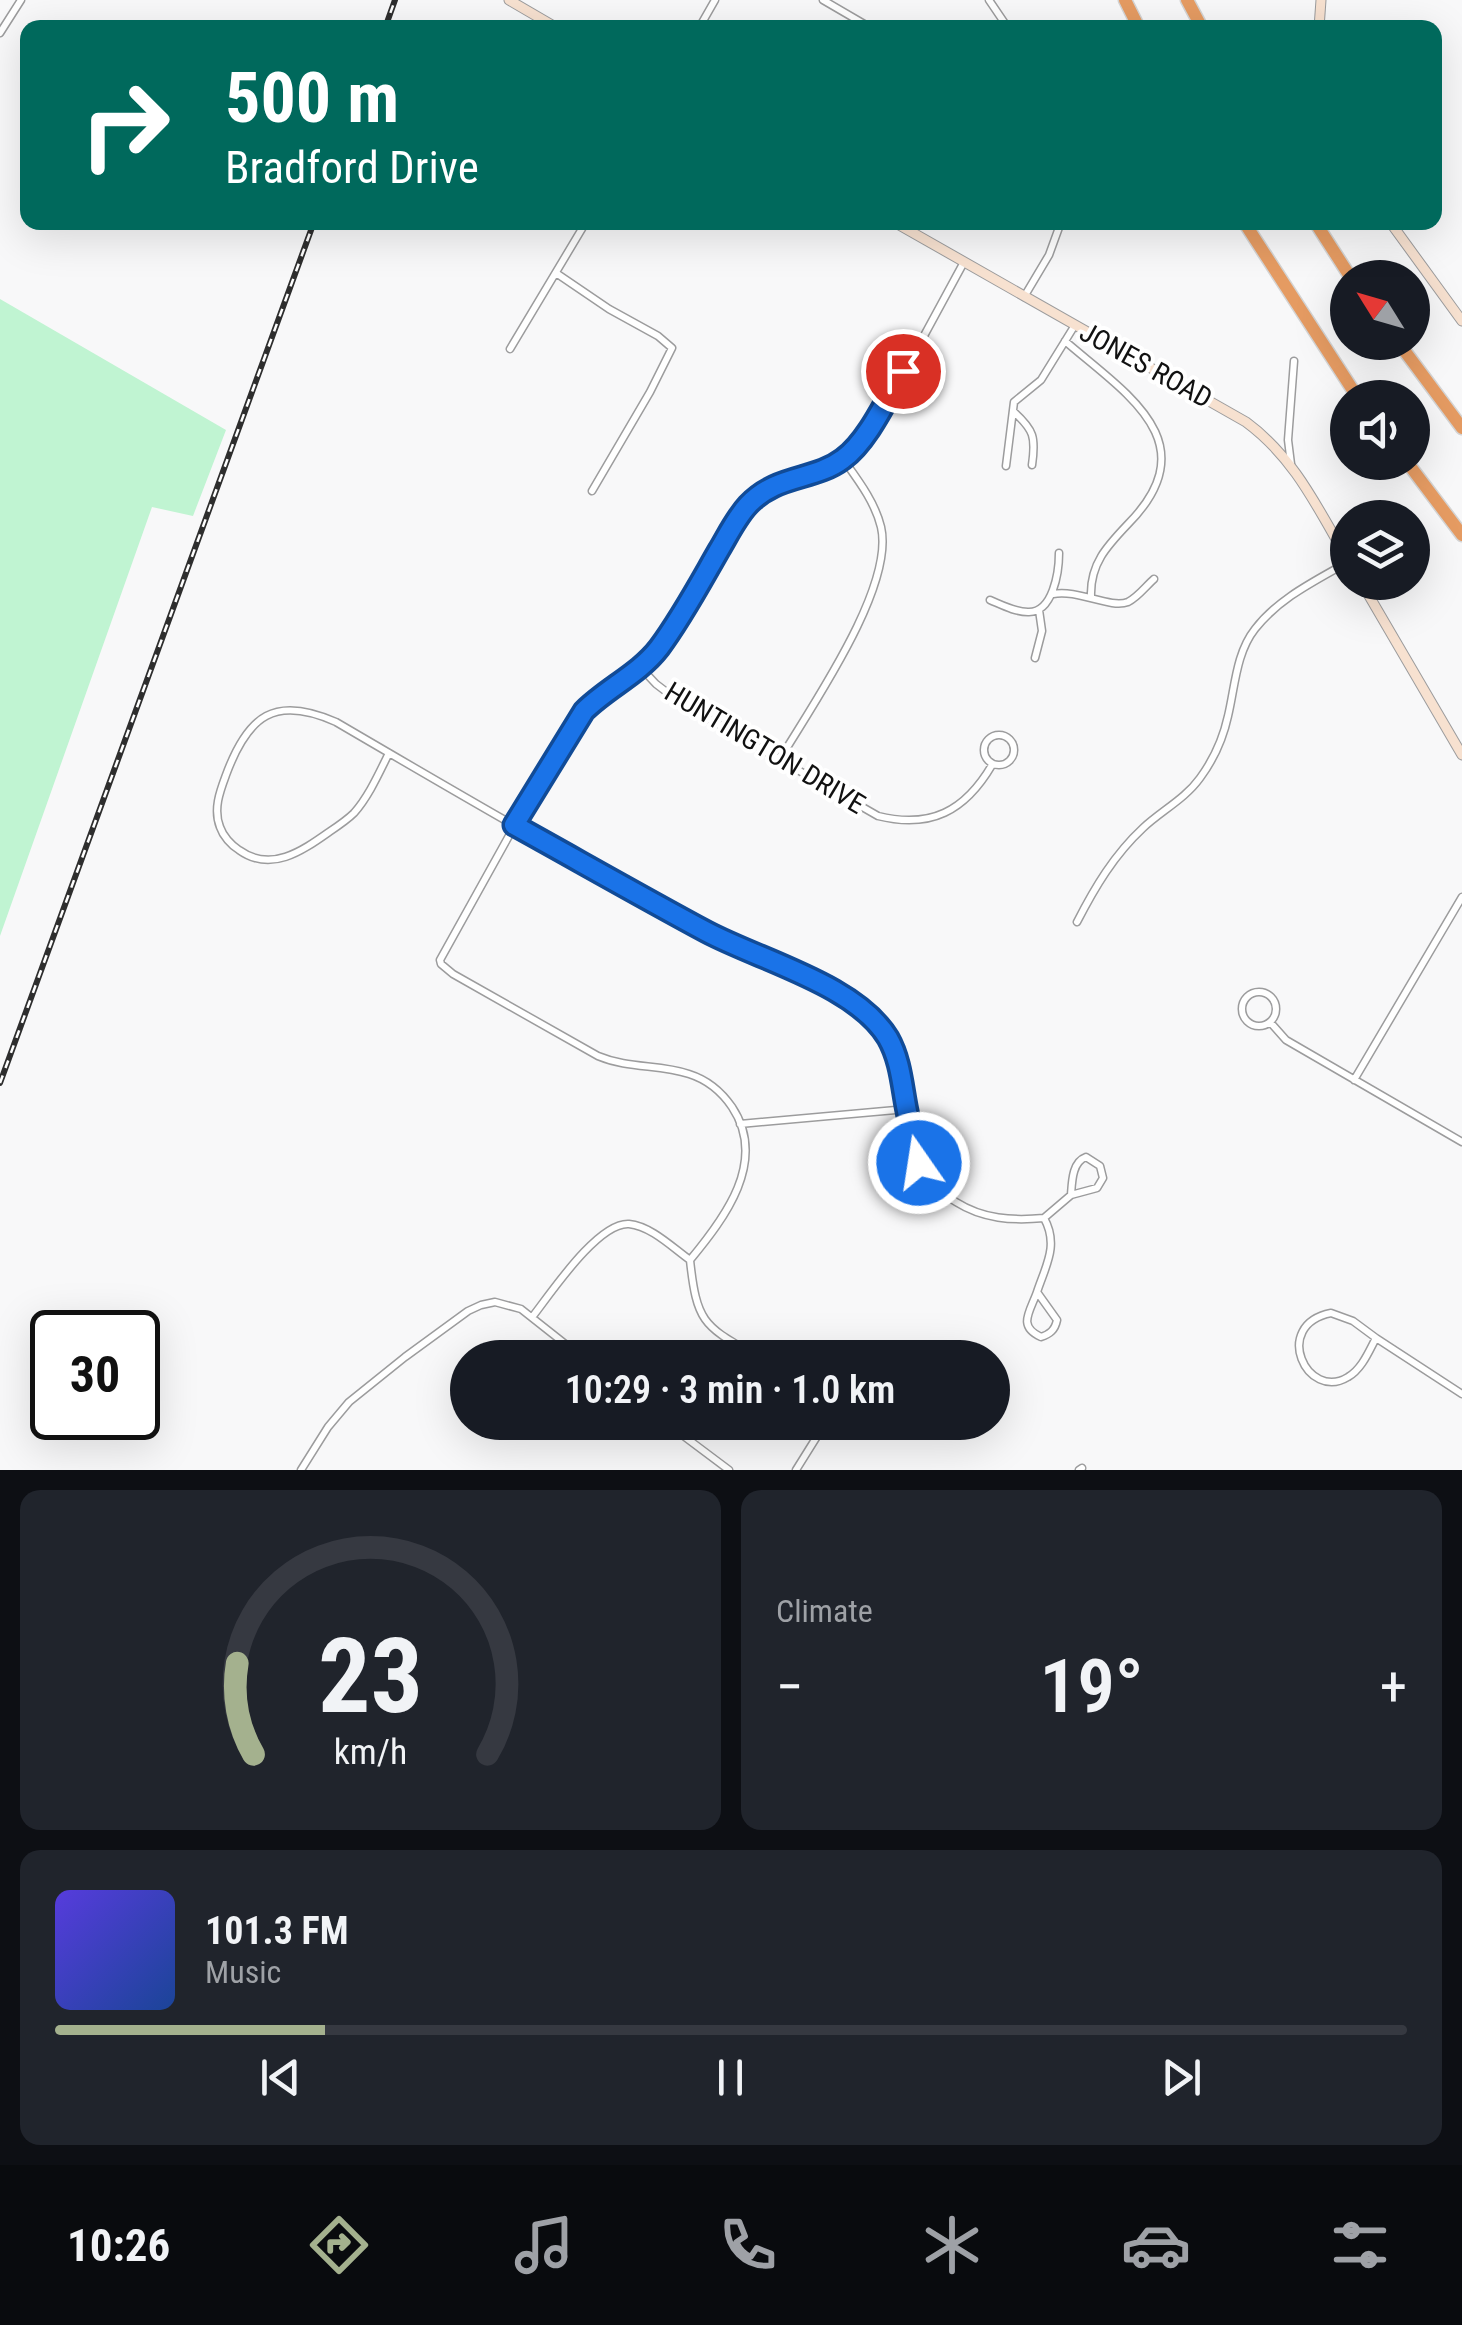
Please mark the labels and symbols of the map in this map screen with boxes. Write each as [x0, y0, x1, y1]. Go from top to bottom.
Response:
north arrow [1330, 260, 1430, 360]
street label: JONES ROAD [1074, 315, 1218, 415]
pin [861, 329, 946, 414]
street label: HUNTINGTON DRIVE [659, 675, 871, 821]
position arrow [867, 1111, 971, 1215]
speed limit sign: 30 [30, 1310, 160, 1440]

